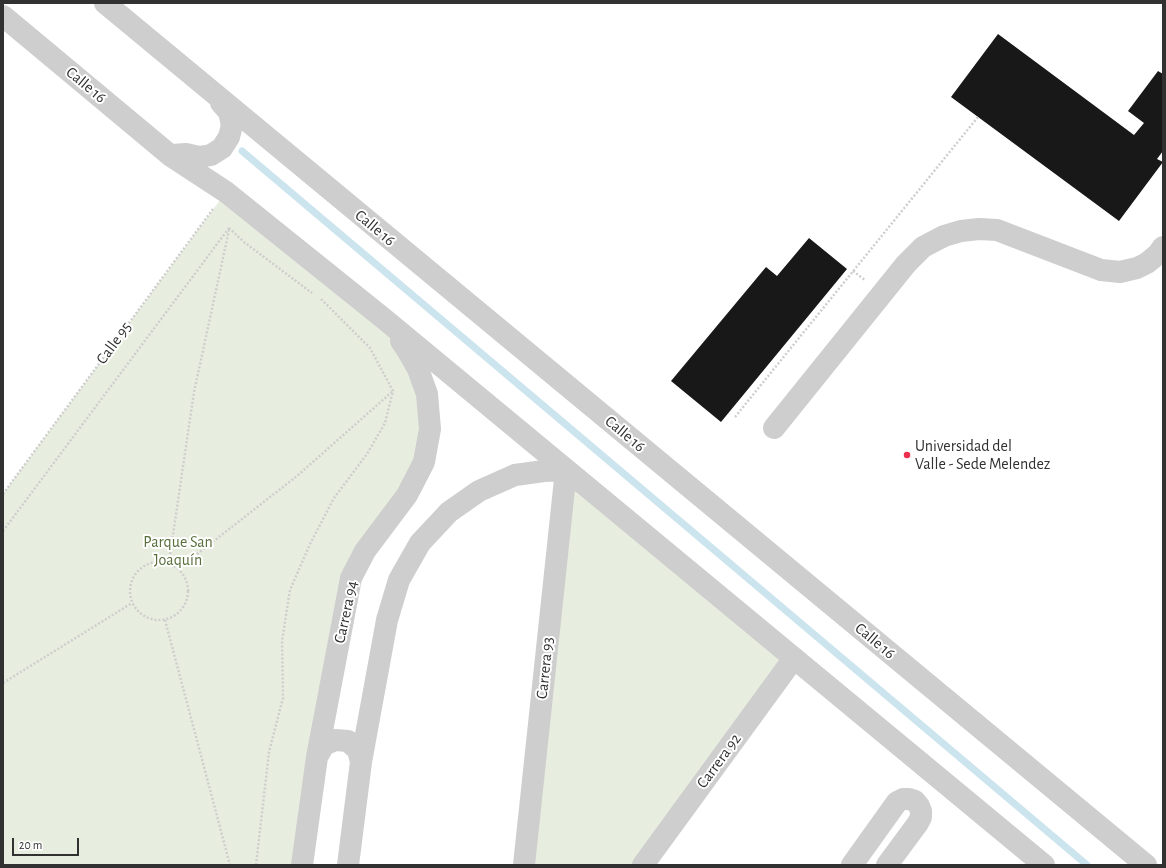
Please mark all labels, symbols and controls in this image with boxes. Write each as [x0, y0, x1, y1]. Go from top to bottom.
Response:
street label: Calle 16 [62, 63, 110, 107]
street label: Calle 16 [351, 206, 399, 250]
street label: Calle 95 [92, 318, 136, 368]
street label: Calle 16 [601, 412, 649, 456]
place label: Universidad del Valle - Sede Melendez [915, 436, 1050, 474]
marker: Universidad del Valle - Sede Melendez [902, 450, 912, 460]
park label: Parque San Joaquín [143, 532, 213, 570]
street label: Carrera 94 [330, 579, 362, 645]
street label: Calle 16 [851, 619, 899, 663]
street label: Carrera 93 [532, 636, 558, 700]
street label: Carrera 92 [693, 730, 745, 792]
scale bar [14, 830, 81, 856]
text: 20 m [19, 839, 42, 851]

